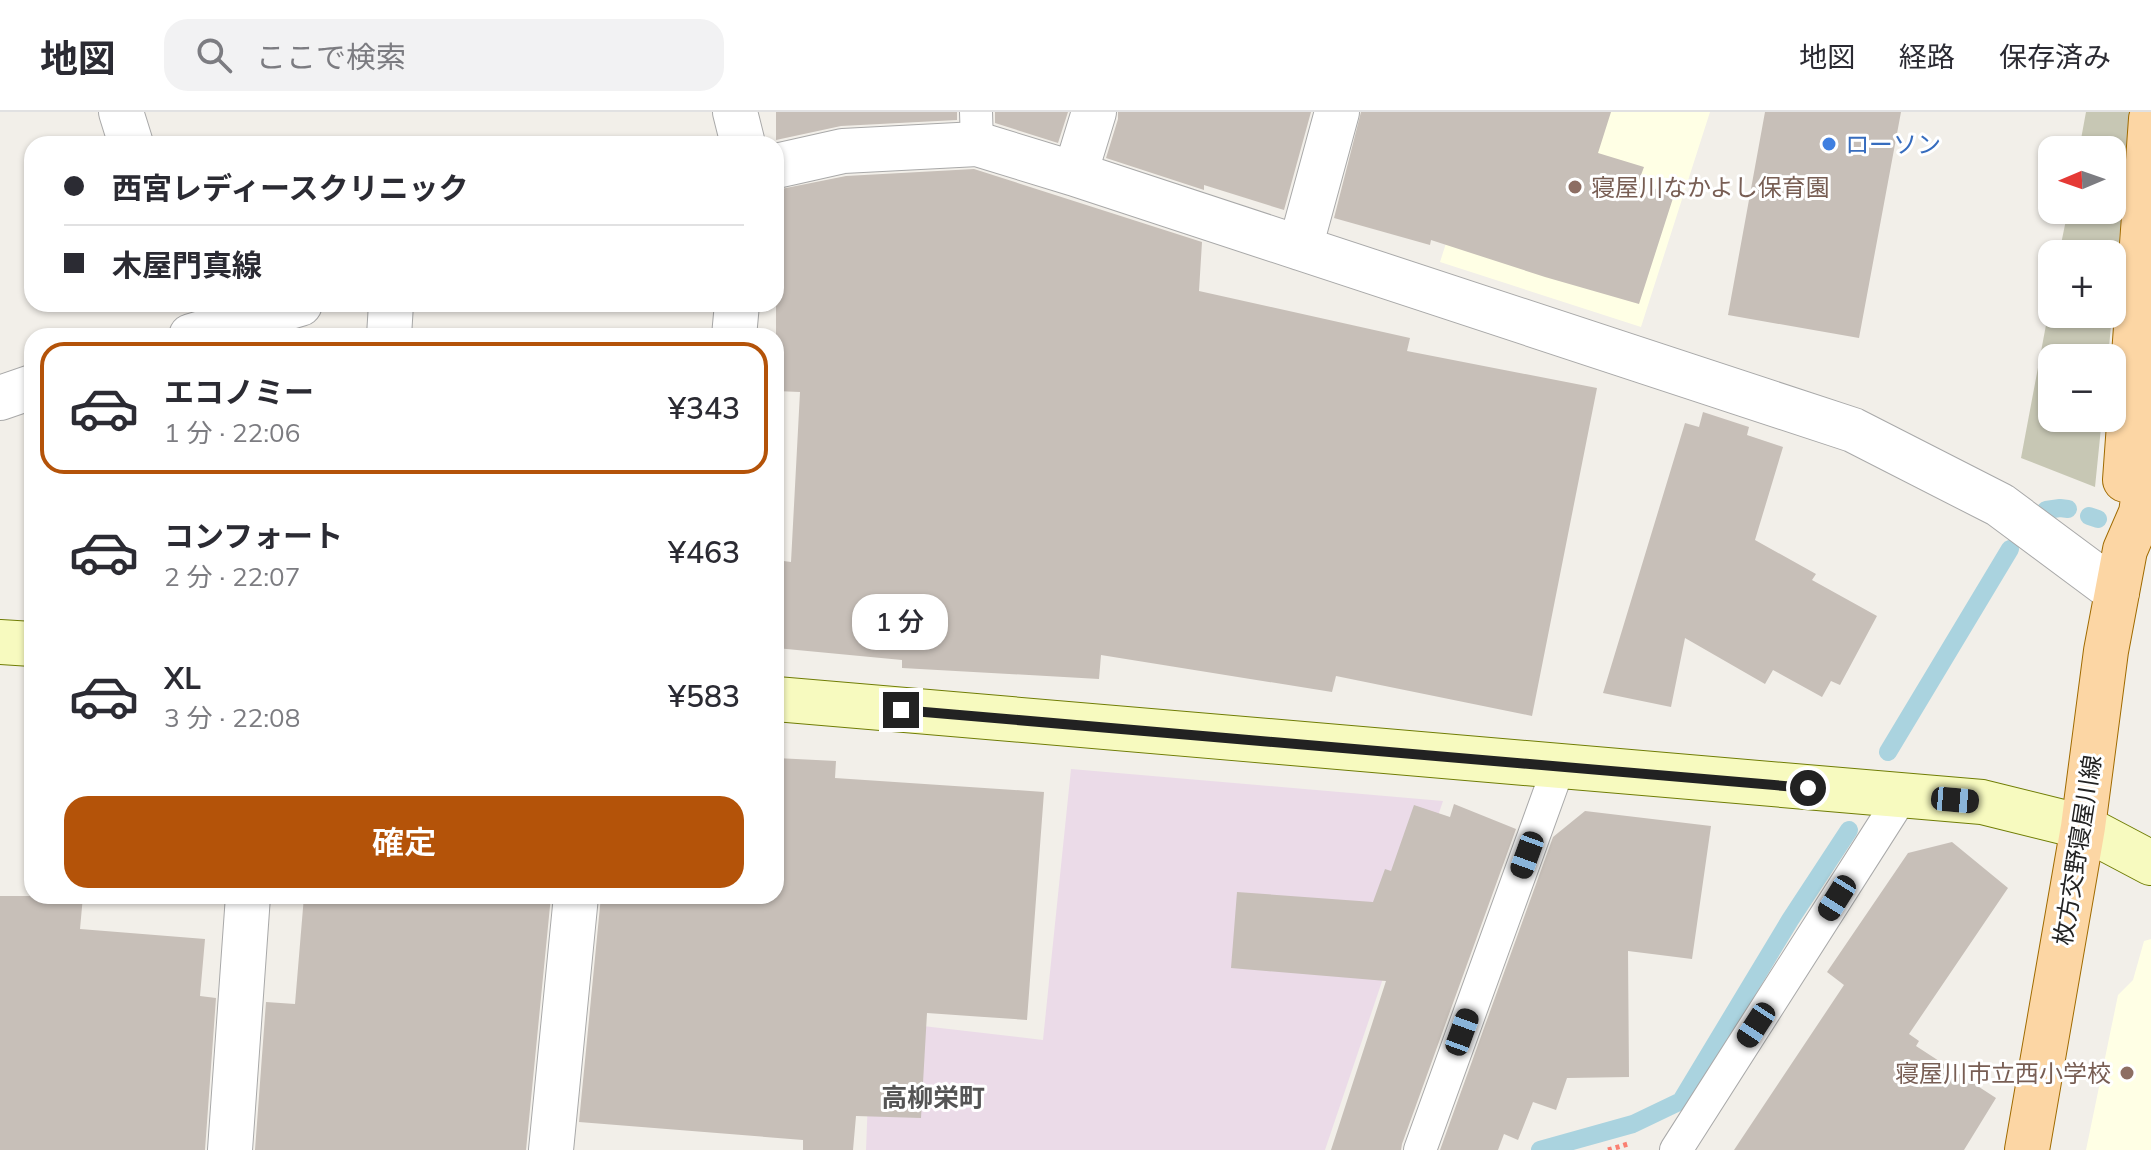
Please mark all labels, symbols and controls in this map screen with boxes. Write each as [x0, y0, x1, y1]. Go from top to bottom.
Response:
search box [164, 19, 724, 91]
icon: search [192, 33, 236, 77]
text: 地図 [40, 34, 116, 82]
text: ここで検索 [256, 38, 406, 76]
text: 地図 [1799, 39, 1855, 74]
text: 経路 [1899, 39, 1955, 74]
text: 保存済み [1999, 39, 2111, 74]
place label: ローソン [1845, 129, 1941, 159]
marker: ローソン [1820, 135, 1838, 153]
north arrow [2038, 136, 2126, 224]
map controls [2038, 136, 2126, 432]
text: 西宮レディースクリニック [112, 169, 468, 207]
place label: 寝屋川なかよし保育園 [1591, 172, 1830, 202]
marker: 寝屋川なかよし保育園 [1566, 178, 1584, 196]
button: + [2038, 240, 2126, 328]
text: 木屋門真線 [112, 246, 262, 284]
button: − [2038, 344, 2126, 432]
icon: car [68, 372, 140, 444]
text: エコノミー [164, 373, 314, 411]
text: ¥343 [668, 389, 740, 427]
text: 1 分 · 22:06 [164, 416, 300, 449]
icon: car [68, 516, 140, 588]
text: コンフォート [164, 517, 343, 555]
text: ¥463 [668, 533, 740, 571]
text: 2 分 · 22:07 [164, 560, 300, 593]
callout: 1 分 [853, 594, 949, 650]
text: 1 分 [876, 605, 924, 638]
text: XL [164, 659, 201, 697]
icon: car [68, 660, 140, 732]
text: ¥583 [668, 677, 740, 715]
route end [883, 692, 919, 728]
text: 3 分 · 22:08 [164, 701, 300, 734]
street label: 枚方交野寝屋川線 [2047, 753, 2107, 947]
route start [1790, 770, 1826, 806]
car [1930, 786, 1980, 814]
button: 確定 [64, 796, 744, 888]
car [1508, 828, 1546, 882]
car [1814, 871, 1860, 925]
car [1733, 998, 1779, 1052]
car [1443, 1005, 1481, 1059]
place label: 寝屋川市立西小学校 [1895, 1058, 2111, 1088]
marker: 寝屋川市立西小学校 [2118, 1064, 2136, 1082]
district label: 高柳栄町 [881, 1081, 985, 1114]

